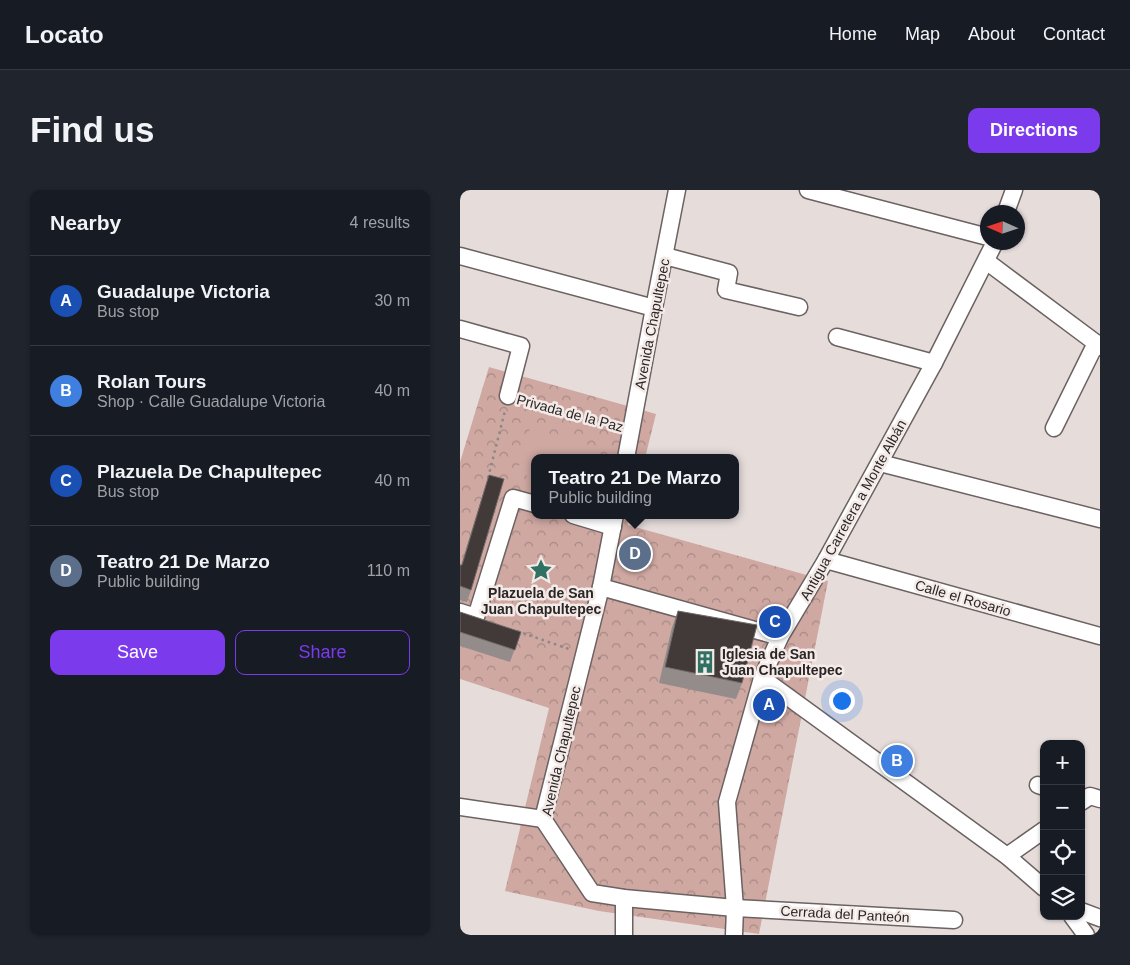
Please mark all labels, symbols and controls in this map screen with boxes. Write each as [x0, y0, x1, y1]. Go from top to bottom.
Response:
text: Locato [25, 21, 104, 48]
text: Home [829, 24, 877, 44]
text: Map [905, 24, 940, 44]
text: About [968, 24, 1015, 44]
text: Contact [1043, 24, 1105, 44]
button: Directions [968, 108, 1100, 153]
text: Find us [30, 110, 154, 149]
north arrow [980, 205, 1025, 250]
text: Nearby [50, 211, 121, 234]
text: 4 results [350, 214, 410, 231]
street label: Avenida Chapultepec [631, 257, 673, 391]
text: Guadalupe Victoria [97, 281, 270, 302]
text: A [60, 292, 72, 309]
text: 30 m [374, 292, 410, 309]
text: Bus stop [97, 303, 159, 320]
text: Rolan Tours [97, 371, 206, 392]
text: B [60, 382, 72, 399]
text: 40 m [374, 382, 410, 399]
street label: Privada de la Paz [515, 391, 625, 435]
text: Shop · Calle Guadalupe Victoria [97, 393, 325, 410]
street label: Antigua Carretera a Monte Albán [797, 417, 909, 603]
popup [531, 454, 739, 519]
text: Plazuela De Chapultepec [97, 461, 322, 482]
text: Teatro 21 De Marzo [549, 467, 721, 488]
text: C [60, 472, 72, 489]
text: 40 m [374, 472, 410, 489]
text: Bus stop [97, 483, 159, 500]
text: Public building [549, 489, 652, 506]
pin: D [619, 535, 651, 573]
text: Teatro 21 De Marzo [97, 551, 270, 572]
place icon: Plazuela de San Juan Chapultepec [528, 557, 554, 583]
text: D [60, 562, 72, 579]
text: 110 m [367, 562, 410, 579]
text: Public building [97, 573, 200, 590]
street label: Calle el Rosario [913, 577, 1013, 619]
place label: Plazuela de San Juan Chapultepec [481, 585, 601, 617]
pin: C [759, 603, 791, 641]
button: Save [50, 630, 225, 675]
button: Share [235, 630, 410, 675]
place label: Iglesia de San Juan Chapultepec [722, 646, 843, 678]
building icon: Iglesia de San Juan Chapultepec [692, 649, 718, 675]
street label: Avenida Chapultepec [538, 684, 584, 818]
pin: A [753, 686, 785, 724]
your location [829, 688, 855, 714]
map controls [1040, 740, 1085, 920]
button: + [1040, 740, 1085, 785]
pin: B [881, 742, 913, 780]
button: − [1040, 785, 1085, 830]
button: locate [1040, 830, 1085, 875]
button: layers [1040, 875, 1085, 920]
street label: Cerrada del Panteón [780, 903, 910, 925]

